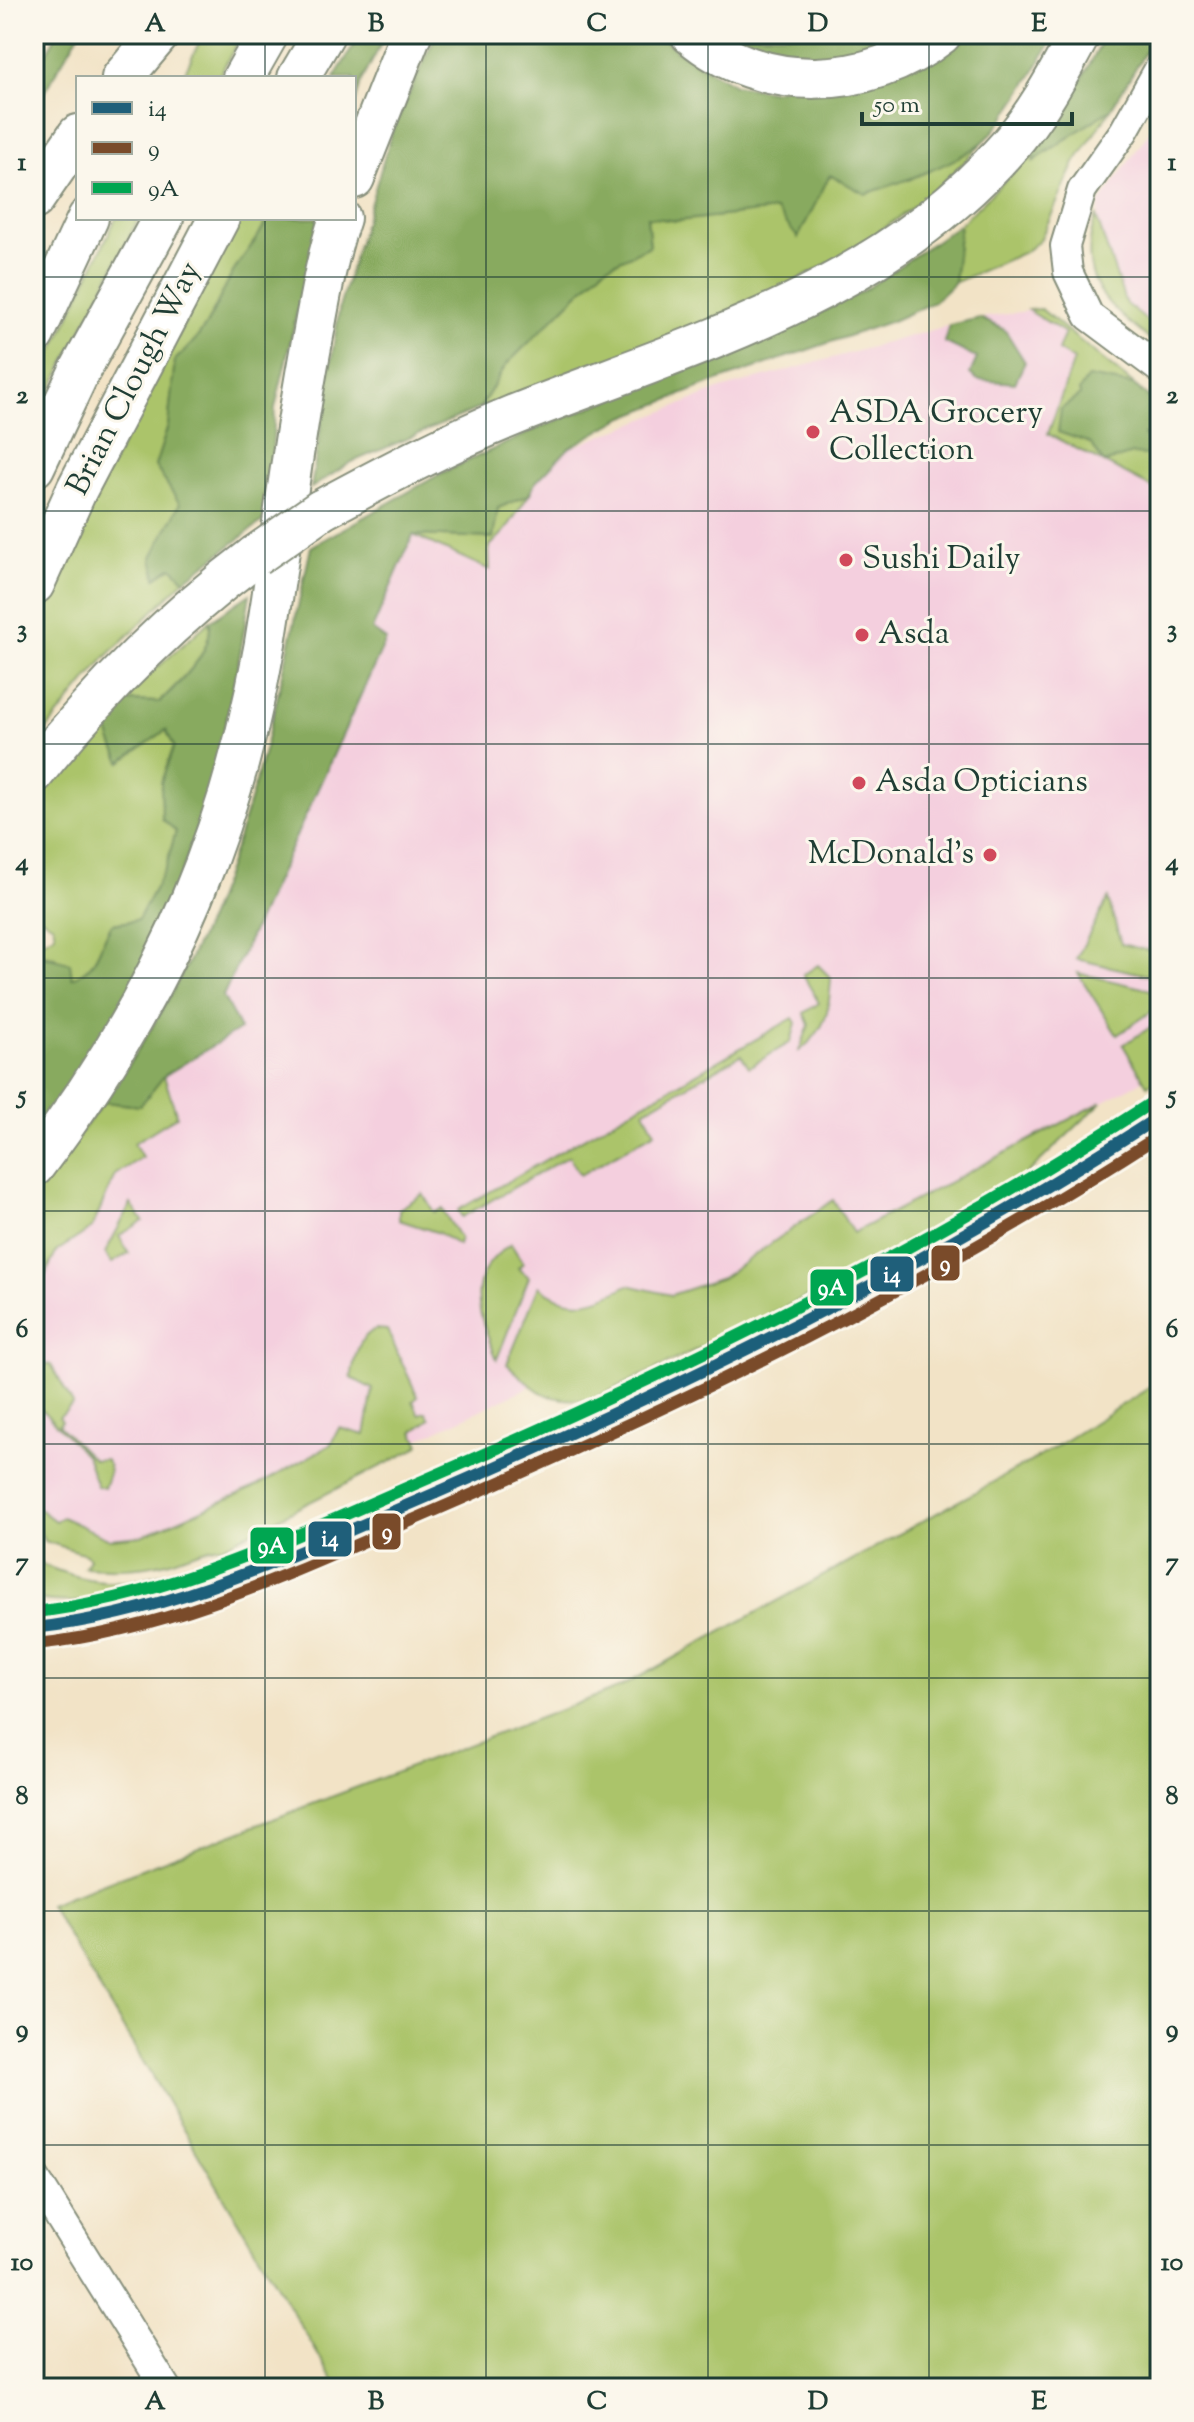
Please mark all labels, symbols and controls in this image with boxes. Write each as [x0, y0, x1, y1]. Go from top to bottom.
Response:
text: A [144, 6, 166, 43]
text: B [368, 6, 385, 43]
text: C [587, 6, 607, 43]
text: D [808, 6, 828, 43]
text: E [1031, 6, 1047, 43]
legend [76, 76, 356, 220]
scale bar [862, 76, 1072, 126]
text: 50 m [872, 89, 920, 123]
text: i4 [148, 93, 167, 127]
text: 9 [148, 133, 160, 167]
text: 1 [18, 145, 27, 182]
text: 1 [1168, 145, 1177, 182]
text: 9A [148, 173, 180, 207]
street label: Brian Clough Way [56, 254, 214, 504]
text: 2 [16, 378, 29, 415]
text: 2 [1166, 378, 1179, 415]
place label: ASDA Grocery Collection [829, 391, 1043, 474]
marker: ASDA Grocery Collection [804, 423, 822, 441]
place label: Sushi Daily [862, 537, 1021, 583]
marker: Sushi Daily [837, 551, 855, 569]
text: 3 [17, 612, 27, 649]
place label: Asda [878, 612, 950, 658]
text: 3 [1167, 612, 1177, 649]
marker: Asda [853, 626, 871, 644]
place label: Asda Opticians [875, 760, 1088, 806]
marker: Asda Opticians [850, 774, 868, 792]
place label: McDonald's [808, 832, 974, 878]
text: 4 [14, 845, 29, 882]
text: 4 [1164, 845, 1179, 882]
marker: McDonald's [981, 846, 999, 864]
text: 5 [16, 1078, 27, 1115]
text: 5 [1166, 1078, 1177, 1115]
line badge: 9 [930, 1244, 961, 1282]
text: 9 [940, 1250, 951, 1282]
line badge: i4 [869, 1255, 915, 1293]
text: i4 [883, 1261, 901, 1293]
line badge: 9A [809, 1268, 855, 1307]
text: 9A [818, 1274, 846, 1306]
text: 6 [16, 1312, 29, 1349]
text: 6 [1166, 1312, 1179, 1349]
line badge: 9 [371, 1512, 402, 1551]
text: 9 [382, 1518, 393, 1550]
line badge: i4 [307, 1520, 353, 1558]
text: i4 [321, 1525, 339, 1557]
line badge: 9A [249, 1526, 295, 1565]
text: 9A [258, 1532, 286, 1564]
text: 7 [15, 1545, 29, 1582]
text: 7 [1165, 1545, 1179, 1582]
text: 8 [15, 1779, 29, 1816]
text: 8 [1165, 1779, 1179, 1816]
text: 9 [16, 2012, 29, 2049]
text: 9 [1166, 2012, 1179, 2049]
text: 10 [11, 2245, 33, 2282]
text: 10 [1161, 2245, 1183, 2282]
text: A [144, 2384, 166, 2421]
text: B [368, 2384, 385, 2421]
text: C [587, 2384, 607, 2421]
text: D [808, 2384, 828, 2421]
text: E [1031, 2384, 1047, 2421]

